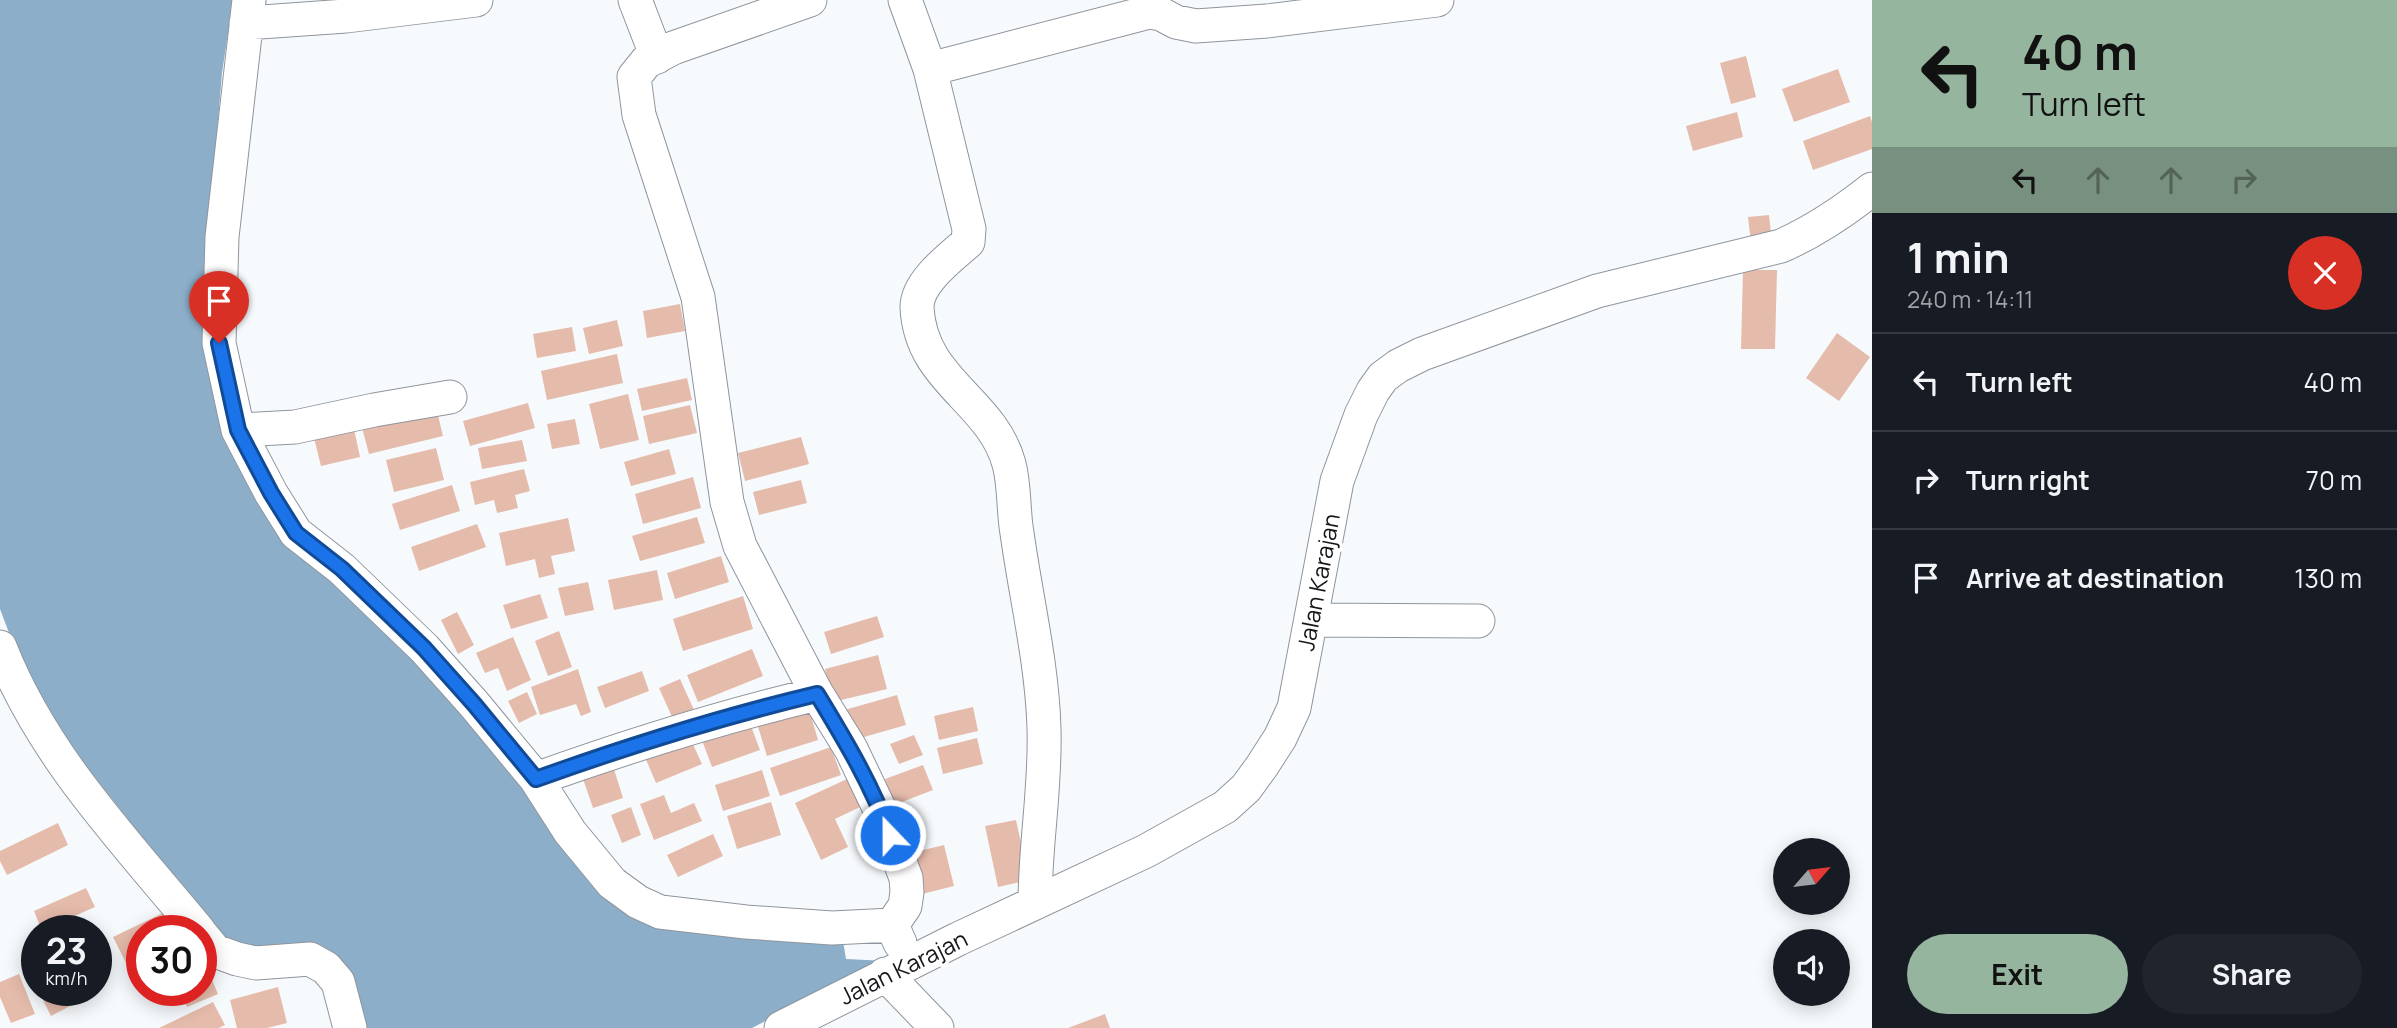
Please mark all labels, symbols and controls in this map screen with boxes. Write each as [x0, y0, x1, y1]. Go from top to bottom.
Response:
text: 40 m [2022, 18, 2138, 85]
icon: left [1907, 28, 1998, 119]
text: Turn left [2022, 82, 2146, 126]
icon: left [2006, 161, 2044, 199]
icon: ahead [2079, 161, 2117, 199]
icon: ahead [2152, 161, 2190, 199]
icon: right [2225, 161, 2263, 199]
text: 1 min [1907, 228, 2010, 286]
button: close [2288, 236, 2362, 310]
pin [189, 271, 249, 343]
icon: arrive [200, 282, 238, 320]
text: 240 m · 14:11 [1907, 283, 2033, 315]
icon: left [1907, 363, 1945, 401]
text: Turn left [1966, 364, 2073, 400]
text: 40 m [2304, 364, 2362, 400]
icon: right [1907, 461, 1945, 499]
text: Turn right [1966, 462, 2090, 498]
text: 70 m [2306, 462, 2362, 498]
street label: Jalan Karajan [1289, 511, 1347, 653]
icon: arrive [1907, 559, 1945, 597]
text: Arrive at destination [1966, 560, 2224, 596]
text: 130 m [2294, 560, 2362, 596]
position arrow [853, 798, 927, 872]
north arrow [1773, 838, 1850, 915]
map controls [1773, 838, 1850, 1006]
speed limit sign: 30 [126, 915, 217, 1006]
street label: Jalan Karajan [833, 922, 973, 1012]
text: 23 [46, 927, 87, 975]
button: sound [1773, 929, 1850, 1006]
button: Exit [1907, 934, 2128, 1014]
button: Share [2142, 934, 2362, 1014]
text: km/h [46, 966, 87, 990]

